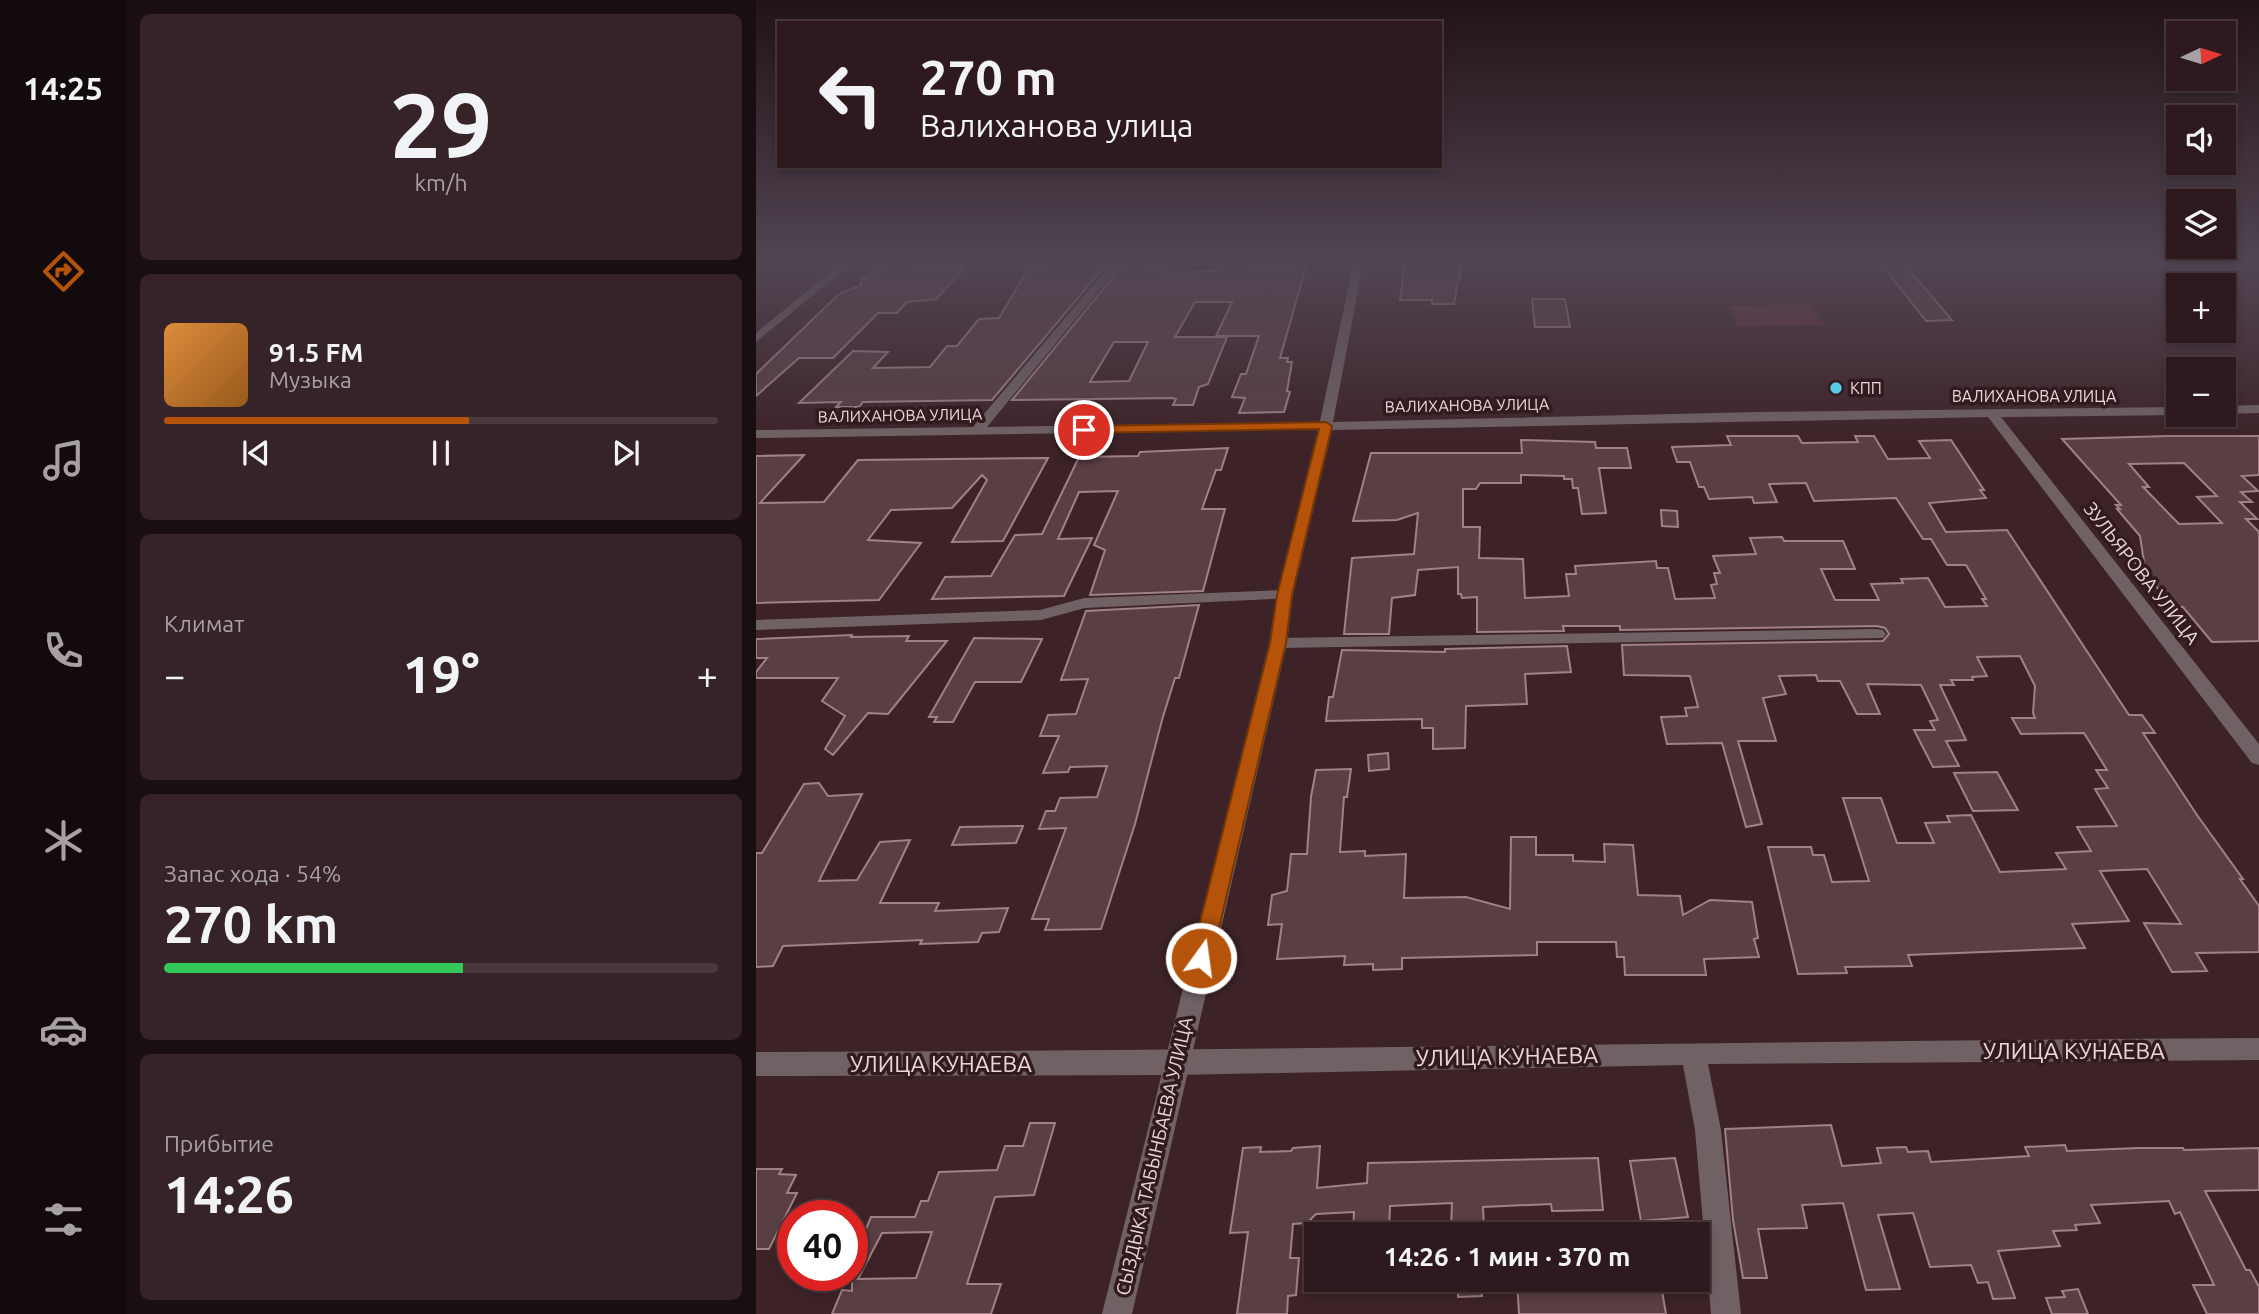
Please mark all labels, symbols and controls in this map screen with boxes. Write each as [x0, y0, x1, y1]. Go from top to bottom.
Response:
north arrow [2166, 21, 2236, 91]
map controls [2166, 21, 2236, 427]
icon: left [805, 49, 896, 140]
text: 270 m [920, 49, 1057, 104]
text: 14:25 [23, 70, 103, 106]
text: 29 [390, 73, 492, 175]
button: sound [2166, 105, 2236, 175]
text: Валиханова улица [920, 107, 1193, 143]
text: km/h [414, 170, 468, 195]
button: layers [2166, 189, 2236, 259]
icon: directions [39, 247, 88, 296]
button: + [2166, 273, 2236, 343]
text: 91.5 FM [269, 338, 363, 367]
button: − [2166, 357, 2236, 427]
text: Музыка [269, 367, 352, 392]
place label: КПП [1850, 379, 1882, 397]
marker: КПП [1828, 380, 1844, 396]
street label: ВАЛИХАНОВА УЛИЦА [1952, 387, 2117, 405]
street label: ВАЛИХАНОВА УЛИЦА [1385, 395, 1550, 415]
pin [1054, 400, 1114, 460]
street label: ВАЛИХАНОВА УЛИЦА [818, 405, 983, 425]
icon: arrive [1065, 411, 1103, 449]
icon: previous [237, 434, 275, 472]
icon: pause [422, 434, 460, 472]
icon: next [607, 434, 645, 472]
icon: music [39, 436, 88, 485]
street label: ЗУЛЬЯРОВА УЛИЦА [2080, 498, 2205, 649]
text: Климат [164, 611, 244, 636]
icon: phone [39, 626, 88, 675]
text: 19° [402, 645, 480, 703]
text: − [164, 654, 185, 696]
text: + [697, 654, 718, 696]
icon: climate [39, 816, 88, 865]
text: Запас хода · 54% [164, 861, 341, 886]
text: 270 km [164, 895, 338, 953]
position arrow [1164, 921, 1238, 995]
icon: car [39, 1005, 88, 1054]
street label: СЫЗДЫКА ТАБЫНБАЕВА УЛИЦА [1111, 1014, 1197, 1297]
street label: УЛИЦА КУНАЕВА [1983, 1038, 2165, 1063]
street label: УЛИЦА КУНАЕВА [1416, 1042, 1598, 1070]
street label: УЛИЦА КУНАЕВА [850, 1051, 1032, 1076]
text: Прибытие [164, 1131, 274, 1156]
text: 14:26 [164, 1165, 294, 1223]
icon: filters [39, 1195, 88, 1244]
speed limit sign: 40 [777, 1200, 868, 1291]
text: 14:26 · 1 мин · 370 m [1384, 1242, 1630, 1271]

